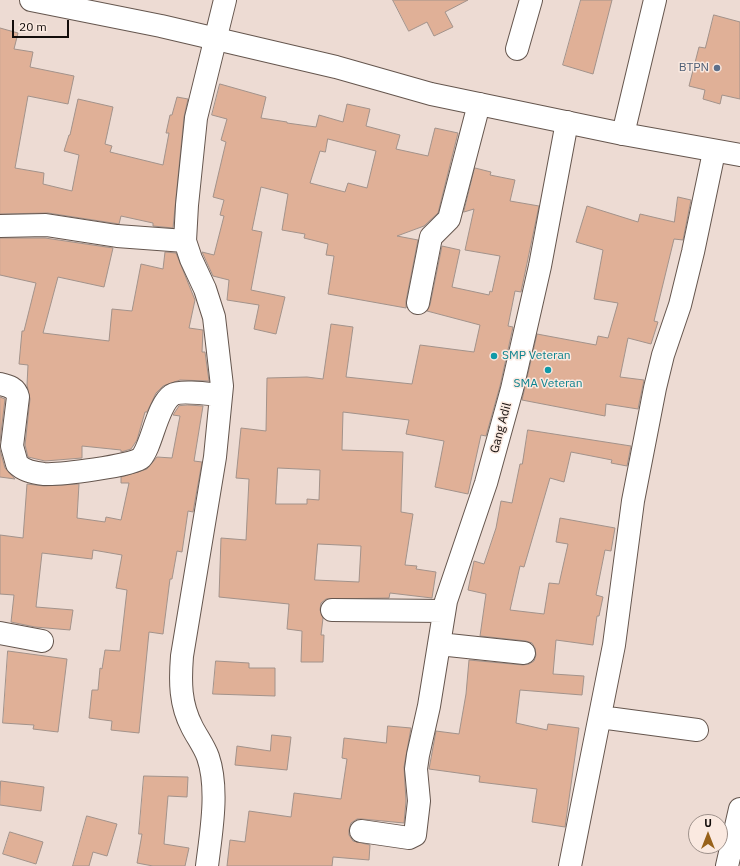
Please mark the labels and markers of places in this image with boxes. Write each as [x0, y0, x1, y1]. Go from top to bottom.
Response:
place label: BTPN [679, 61, 709, 75]
marker: BTPN [712, 63, 722, 73]
place label: SMP Veteran [502, 349, 571, 363]
marker: SMP Veteran [489, 351, 499, 361]
marker: SMA Veteran [543, 365, 553, 375]
place label: SMA Veteran [513, 377, 583, 391]

